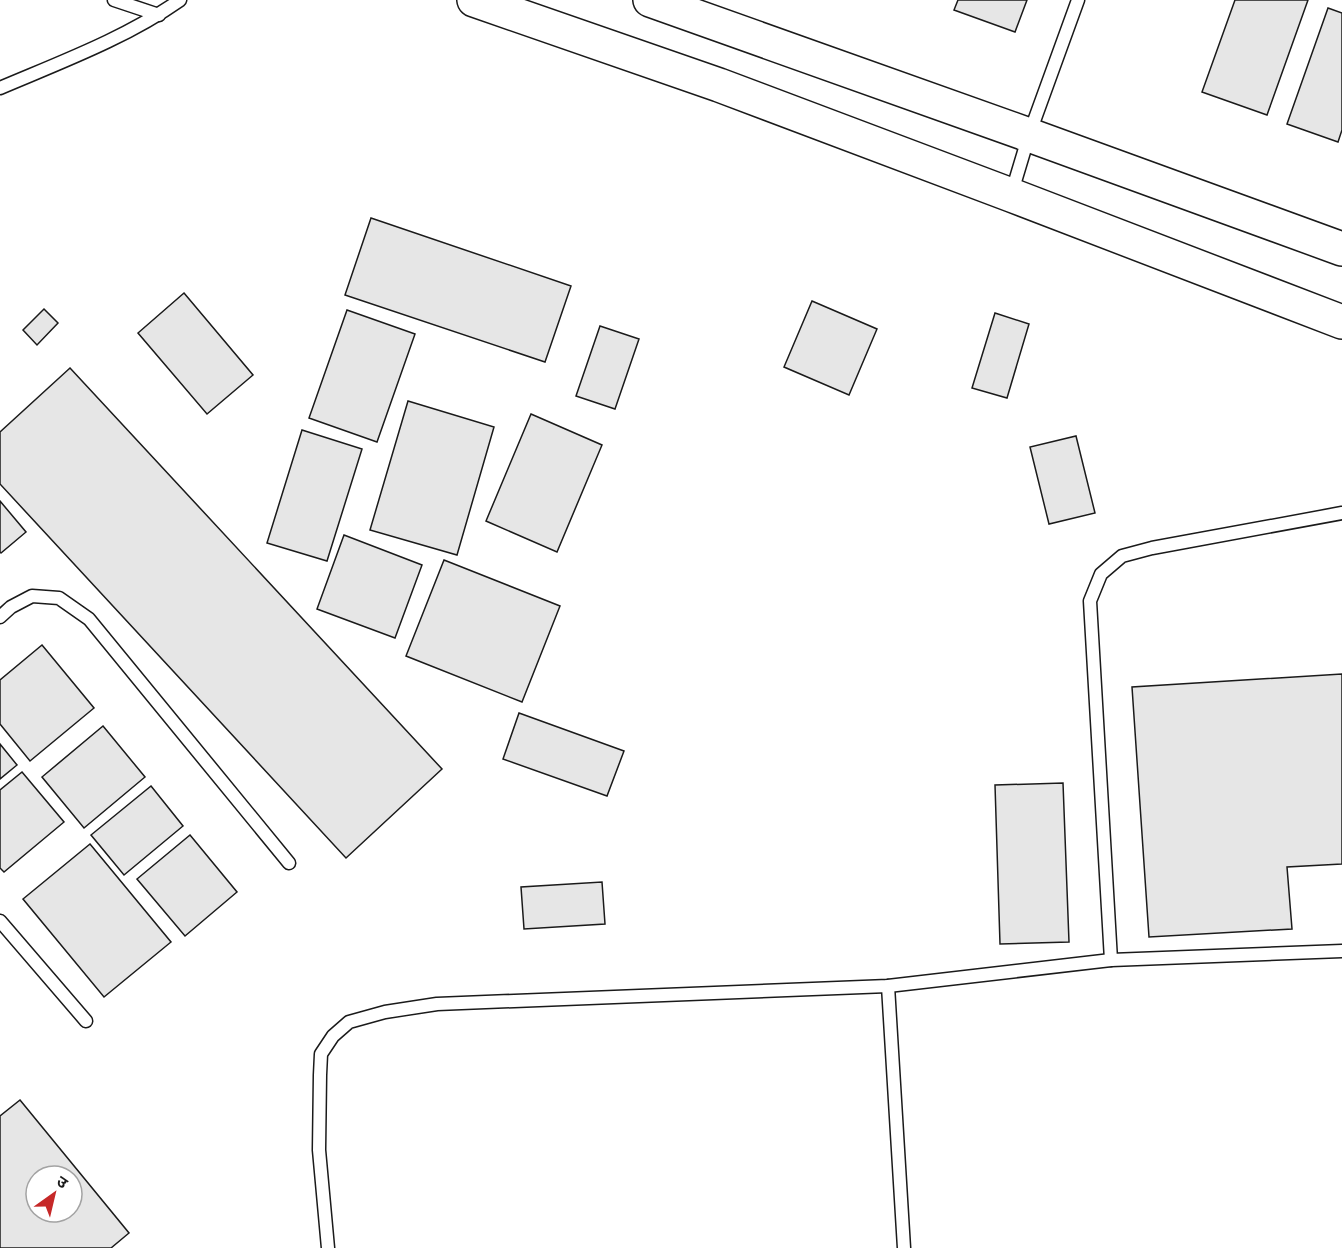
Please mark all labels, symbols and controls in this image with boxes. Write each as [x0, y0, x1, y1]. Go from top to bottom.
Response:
north arrow [24, 1164, 84, 1224]
text: उ [53, 1171, 72, 1192]

